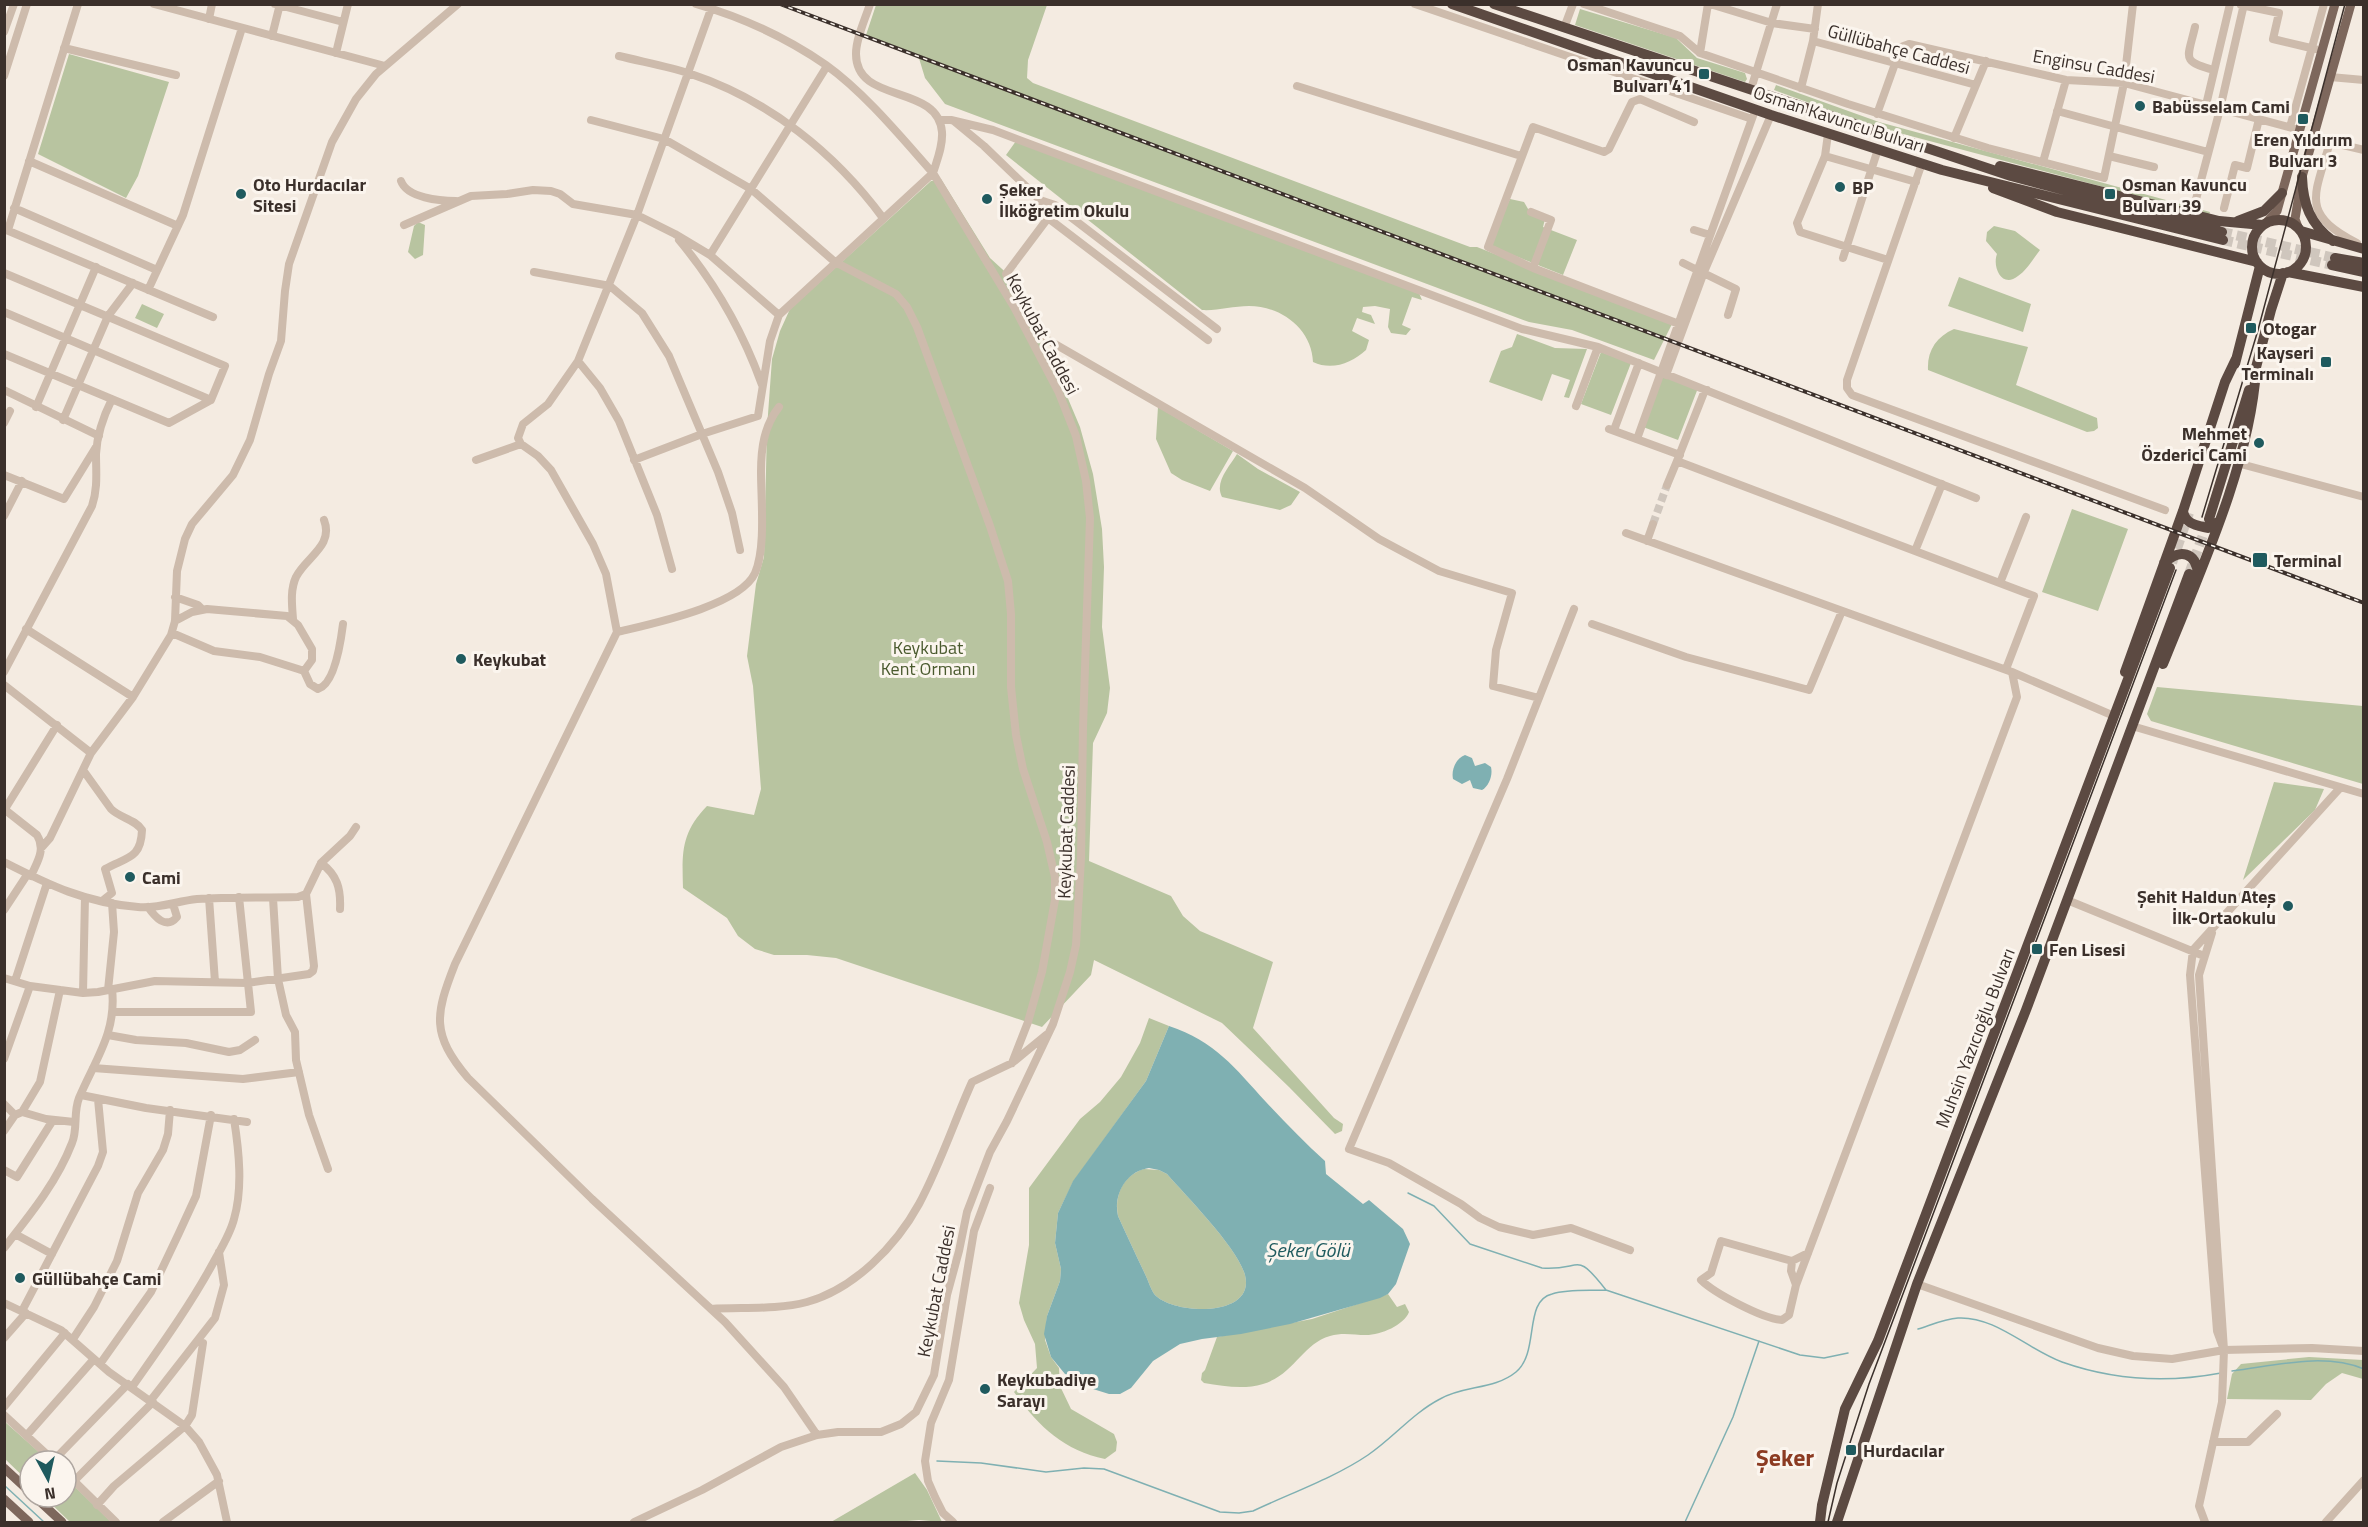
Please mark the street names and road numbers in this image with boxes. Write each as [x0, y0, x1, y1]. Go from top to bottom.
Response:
street label: Güllübahçe Caddesi [1825, 17, 1973, 81]
street label: Enginsu Caddesi [2031, 42, 2157, 90]
street label: Osman Kavuncu Bulvarı [1750, 79, 1928, 159]
street label: Keykubat Caddesi [1000, 269, 1086, 399]
street label: Keykubat Caddesi [1050, 765, 1082, 899]
street label: Muhsin Yazıcıoğlu Bulvarı [1928, 944, 2022, 1132]
street label: Keykubat Caddesi [910, 1223, 962, 1359]

